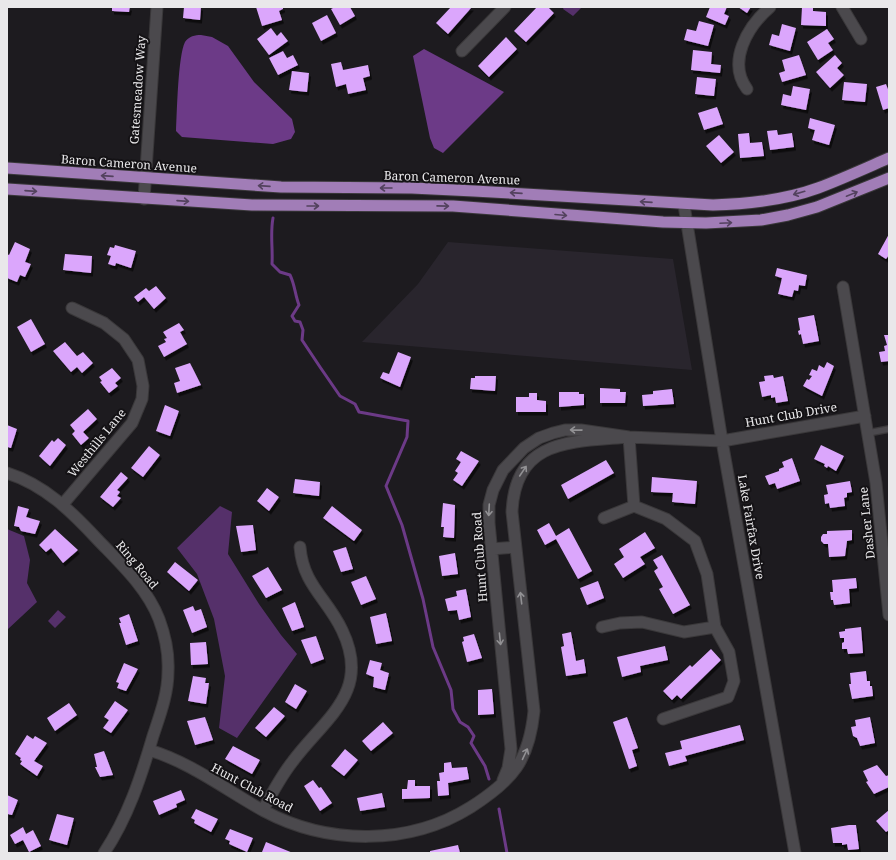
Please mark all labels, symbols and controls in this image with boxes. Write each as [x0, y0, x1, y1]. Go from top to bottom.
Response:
street label: Gatesmeadow Way [125, 35, 150, 145]
street label: Baron Cameron Avenue [60, 150, 198, 177]
street label: Baron Cameron Avenue [384, 167, 520, 188]
one-way arrow [100, 172, 113, 179]
one-way arrow [258, 183, 271, 190]
one-way arrow [380, 184, 393, 192]
one-way arrow [24, 188, 37, 195]
one-way arrow [845, 189, 857, 197]
one-way arrow [510, 190, 523, 197]
one-way arrow [793, 190, 806, 197]
one-way arrow [176, 198, 189, 205]
one-way arrow [640, 199, 653, 206]
one-way arrow [306, 202, 319, 210]
one-way arrow [436, 202, 449, 210]
one-way arrow [554, 211, 567, 218]
one-way arrow [719, 219, 732, 226]
street label: Hunt Club Drive [744, 398, 838, 431]
street label: Westhills Lane [64, 405, 130, 481]
one-way arrow [570, 426, 583, 434]
one-way arrow [520, 465, 528, 477]
street label: Lake Fairfax Drive [734, 473, 769, 581]
street label: Dasher Lane [854, 486, 879, 560]
one-way arrow [486, 503, 493, 516]
street label: Hunt Club Road [468, 511, 491, 603]
street label: Ring Road [112, 537, 163, 593]
one-way arrow [517, 592, 525, 605]
one-way arrow [496, 632, 503, 645]
one-way arrow [522, 748, 529, 760]
street label: Hunt Club Road [208, 759, 297, 817]

